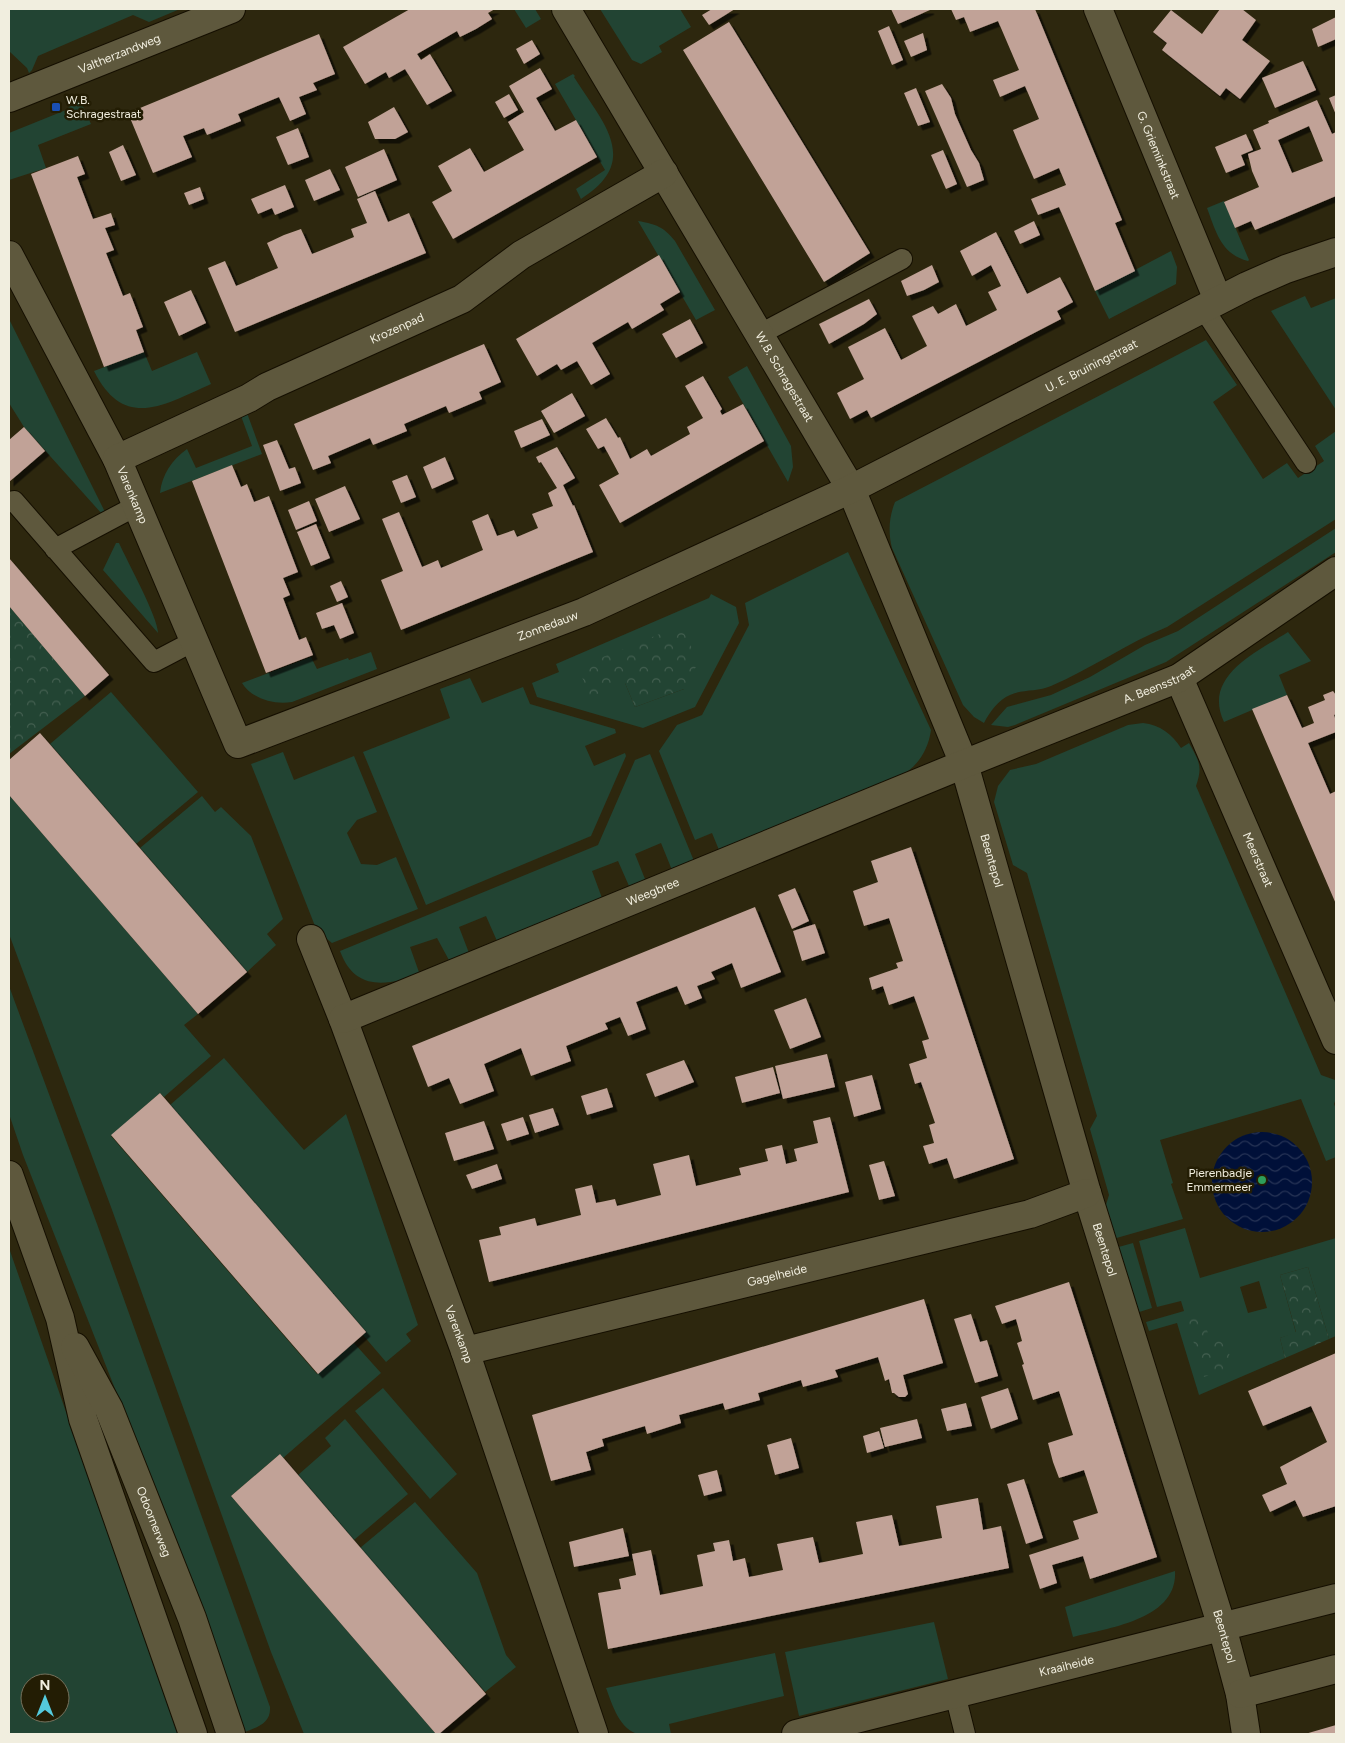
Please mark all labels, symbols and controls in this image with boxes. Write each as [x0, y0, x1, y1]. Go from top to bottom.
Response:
street label: Valtherzandweg [76, 31, 163, 76]
place label: W.B. Schragestraat [66, 93, 142, 121]
marker: W.B. Schragestraat [50, 101, 62, 113]
street label: G. Grieminkstraat [1134, 109, 1183, 201]
street label: Krozenpad [368, 310, 426, 347]
street label: W.B. Schragestraat [752, 329, 817, 425]
street label: U. E. Bruiningstraat [1043, 336, 1140, 395]
street label: Varenkamp [114, 465, 151, 526]
street label: Zonnedauw [515, 608, 581, 644]
street label: A. Beensstraat [1121, 662, 1198, 707]
street label: Meerstraat [1240, 830, 1276, 890]
street label: Beentepol [977, 832, 1006, 889]
street label: Weegbree [625, 875, 682, 909]
place label: Pierenbadje Emmermeer [1186, 1166, 1252, 1194]
marker: Pierenbadje Emmermeer [1256, 1174, 1268, 1186]
street label: Beentepol [1090, 1221, 1119, 1278]
street label: Gagelheide [746, 1261, 809, 1289]
street label: Varenkamp [442, 1303, 476, 1365]
street label: Odoornerweg [133, 1484, 174, 1559]
street label: Beentepol [1210, 1608, 1238, 1665]
street label: Kraaiheide [1038, 1652, 1096, 1679]
north arrow [20, 1673, 70, 1723]
text: N [40, 1677, 50, 1694]

